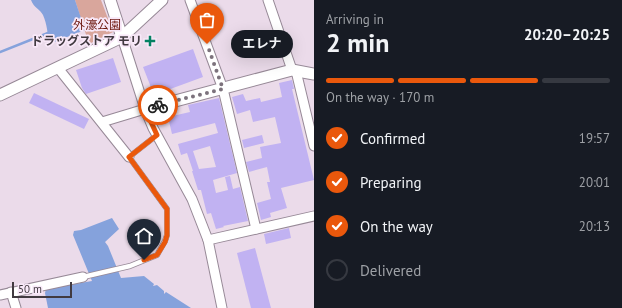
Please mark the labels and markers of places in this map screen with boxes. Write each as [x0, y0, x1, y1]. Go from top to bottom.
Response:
pin [190, 3, 224, 44]
callout: エレナ [231, 30, 293, 58]
place label: ドラッグストア モリ [31, 33, 142, 48]
marker: ドラッグストア モリ [145, 36, 155, 46]
pin [127, 219, 161, 260]

